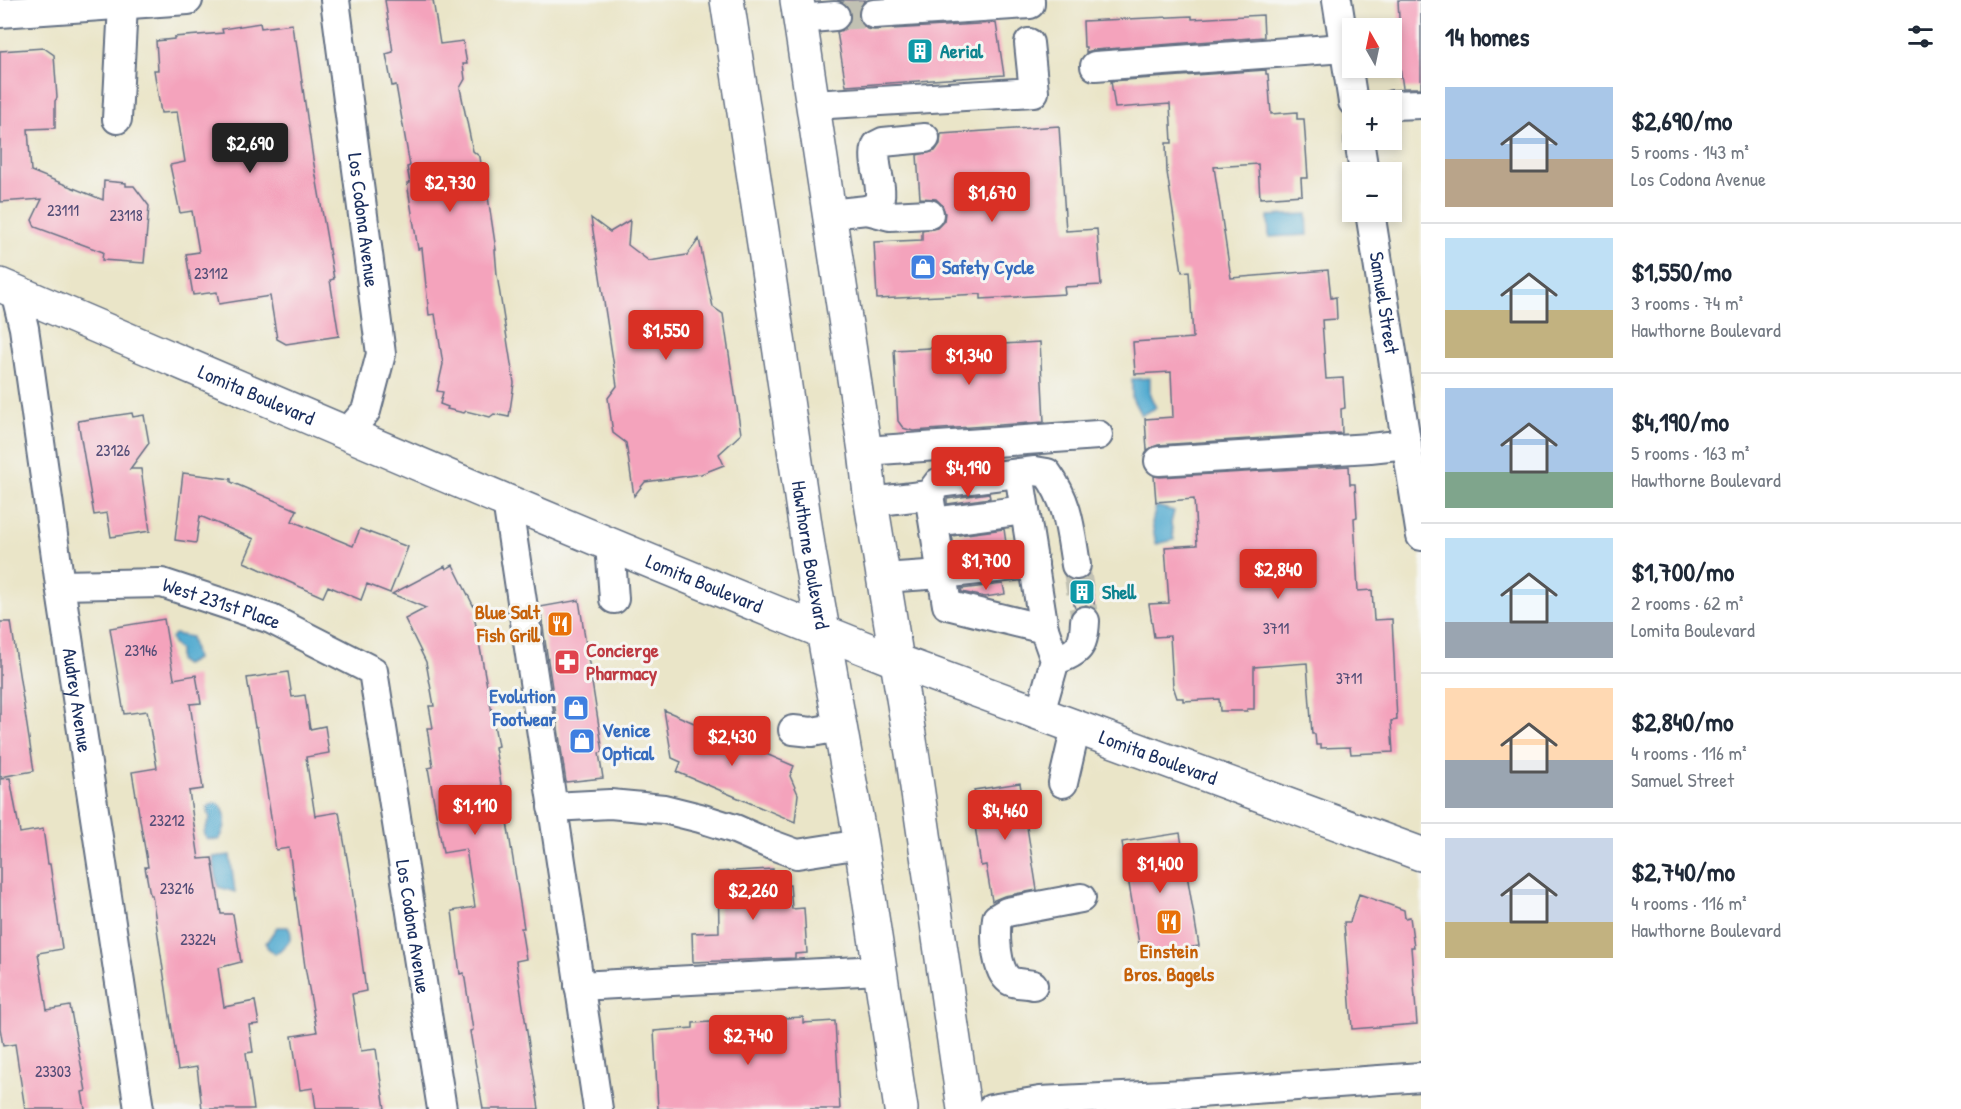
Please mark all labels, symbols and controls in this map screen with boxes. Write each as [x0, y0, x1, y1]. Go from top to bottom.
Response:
north arrow [1342, 18, 1402, 78]
map controls [1342, 18, 1402, 222]
text: 14 homes [1445, 19, 1530, 54]
icon: filters [1904, 20, 1937, 53]
building icon: Aerial [905, 36, 935, 66]
place label: Aerial [940, 37, 984, 64]
button: + [1342, 90, 1402, 150]
text: $2,690/mo [1631, 103, 1732, 138]
icon: home [1493, 111, 1565, 183]
pin: $2,690 [201, 123, 299, 174]
text: $2,690 [226, 129, 274, 156]
text: 5 rooms · 143 m² [1631, 138, 1749, 165]
street label: Los Codona Avenue [342, 151, 386, 289]
pin: $2,730 [401, 162, 499, 213]
button: − [1342, 162, 1402, 222]
text: Los Codona Avenue [1631, 165, 1766, 192]
text: $2,730 [424, 168, 476, 195]
pin: $1,670 [943, 172, 1041, 223]
text: $1,670 [968, 178, 1016, 205]
house number: 23111 [47, 199, 79, 221]
house number: 23118 [109, 204, 143, 226]
street label: Samuel Street [1363, 250, 1406, 357]
shop icon: Safety Cycle [908, 252, 938, 282]
place label: Safety Cycle [942, 253, 1035, 281]
text: $1,550/mo [1631, 254, 1732, 289]
house number: 23112 [194, 262, 228, 284]
icon: home [1493, 262, 1565, 334]
text: 3 rooms · 74 m² [1631, 289, 1743, 316]
pin: $1,550 [617, 310, 715, 361]
text: $1,550 [642, 316, 690, 343]
text: Hawthorne Boulevard [1631, 316, 1781, 343]
pin: $1,340 [920, 335, 1018, 386]
text: $1,340 [946, 341, 992, 368]
street label: Lomita Boulevard [194, 358, 319, 431]
text: $4,190/mo [1631, 404, 1729, 439]
icon: home [1493, 412, 1565, 484]
house number: 23126 [96, 439, 130, 461]
text: 5 rooms · 163 m² [1631, 439, 1749, 466]
pin: $4,190 [919, 447, 1017, 498]
text: $4,190 [945, 453, 991, 480]
text: Hawthorne Boulevard [1631, 466, 1781, 493]
street label: Hawthorne Boulevard [786, 479, 836, 631]
pin: $1,700 [937, 540, 1035, 591]
text: $1,700 [961, 546, 1011, 573]
street label: Lomita Boulevard [642, 547, 767, 619]
pin: $2,840 [1229, 549, 1327, 600]
text: $1,700/mo [1631, 554, 1734, 589]
text: $2,840 [1254, 555, 1302, 582]
icon: home [1493, 562, 1565, 634]
street label: West 231st Place [159, 570, 286, 635]
building icon: Shell [1067, 577, 1097, 607]
place label: Shell [1102, 578, 1138, 605]
text: 2 rooms · 62 m² [1631, 589, 1743, 616]
place label: Blue Salt Fish Grill [475, 598, 541, 648]
restaurant icon: Blue Salt Fish Grill [545, 609, 575, 639]
text: Lomita Boulevard [1631, 616, 1755, 643]
house number: 3711 [1263, 617, 1290, 639]
place label: Concierge Pharmacy [586, 636, 659, 687]
house number: 23146 [125, 639, 157, 661]
street label: Audrey Avenue [57, 646, 99, 754]
pharmacy icon: Concierge Pharmacy [552, 647, 582, 677]
house number: 3711 [1336, 667, 1363, 689]
place label: Evolution Footwear [489, 682, 556, 732]
shop icon: Evolution Footwear [561, 693, 591, 723]
text: $2,840/mo [1631, 704, 1733, 739]
icon: home [1493, 712, 1565, 784]
place label: Venice Optical [602, 716, 655, 767]
pin: $2,430 [683, 716, 781, 767]
text: $2,430 [708, 722, 756, 749]
street label: Lomita Boulevard [1096, 723, 1221, 791]
shop icon: Venice Optical [567, 726, 597, 756]
text: 4 rooms · 116 m² [1631, 739, 1747, 766]
text: Samuel Street [1631, 766, 1734, 793]
pin: $1,110 [426, 785, 524, 836]
pin: $4,460 [956, 790, 1054, 841]
text: $1,110 [453, 791, 497, 818]
text: $4,460 [982, 796, 1028, 823]
house number: 23212 [149, 809, 185, 831]
pin: $1,400 [1111, 843, 1209, 894]
text: $1,400 [1137, 849, 1183, 876]
text: $2,740/mo [1631, 854, 1735, 889]
street label: Los Codona Avenue [390, 858, 438, 995]
icon: home [1493, 862, 1565, 934]
pin: $2,260 [704, 870, 802, 921]
text: $2,260 [728, 876, 778, 903]
house number: 23216 [160, 877, 194, 899]
text: 4 rooms · 116 m² [1631, 889, 1747, 916]
restaurant icon: Einstein Bros. Bagels [1154, 907, 1184, 937]
text: Hawthorne Boulevard [1631, 916, 1781, 943]
house number: 23224 [180, 928, 216, 950]
place label: Einstein Bros. Bagels [1124, 937, 1214, 988]
pin: $2,740 [699, 1015, 797, 1066]
text: $2,740 [723, 1021, 773, 1048]
house number: 23303 [35, 1060, 71, 1082]

